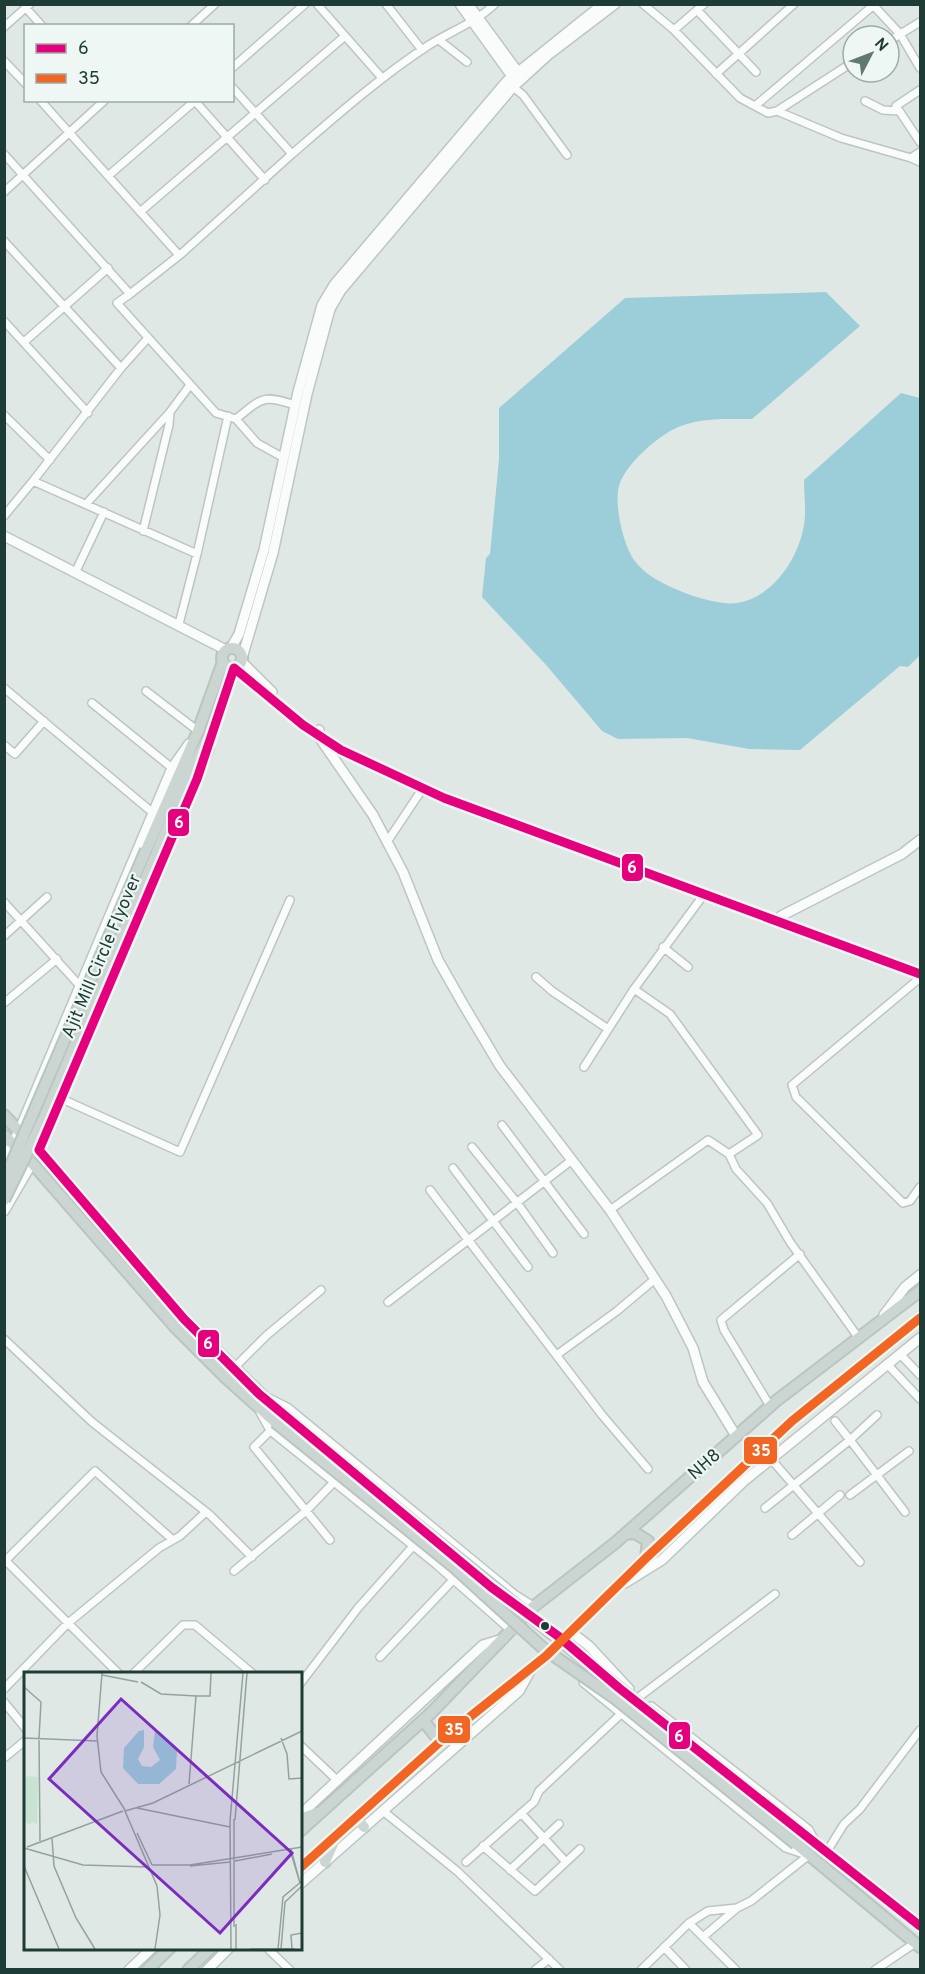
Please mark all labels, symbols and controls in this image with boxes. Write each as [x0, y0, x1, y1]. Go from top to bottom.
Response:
legend [24, 24, 234, 102]
north arrow [841, 24, 901, 84]
text: N [869, 34, 892, 56]
text: 6 [78, 38, 89, 61]
text: 35 [78, 68, 100, 91]
line badge: 6 [167, 808, 190, 837]
text: 6 [174, 814, 184, 834]
line badge: 6 [621, 853, 644, 882]
text: 6 [627, 859, 637, 879]
street label: Ajit Mill Circle Flyover [57, 871, 147, 1042]
line badge: 6 [197, 1329, 220, 1358]
text: 6 [203, 1335, 213, 1355]
line badge: 35 [743, 1436, 778, 1465]
text: 35 [751, 1442, 771, 1462]
street label: NH8 [684, 1445, 726, 1486]
unlabelled marker [539, 1620, 551, 1632]
inset map [24, 1672, 302, 1950]
line badge: 35 [437, 1715, 471, 1744]
text: 35 [444, 1721, 464, 1741]
line badge: 6 [668, 1721, 691, 1750]
text: 6 [674, 1728, 684, 1748]

